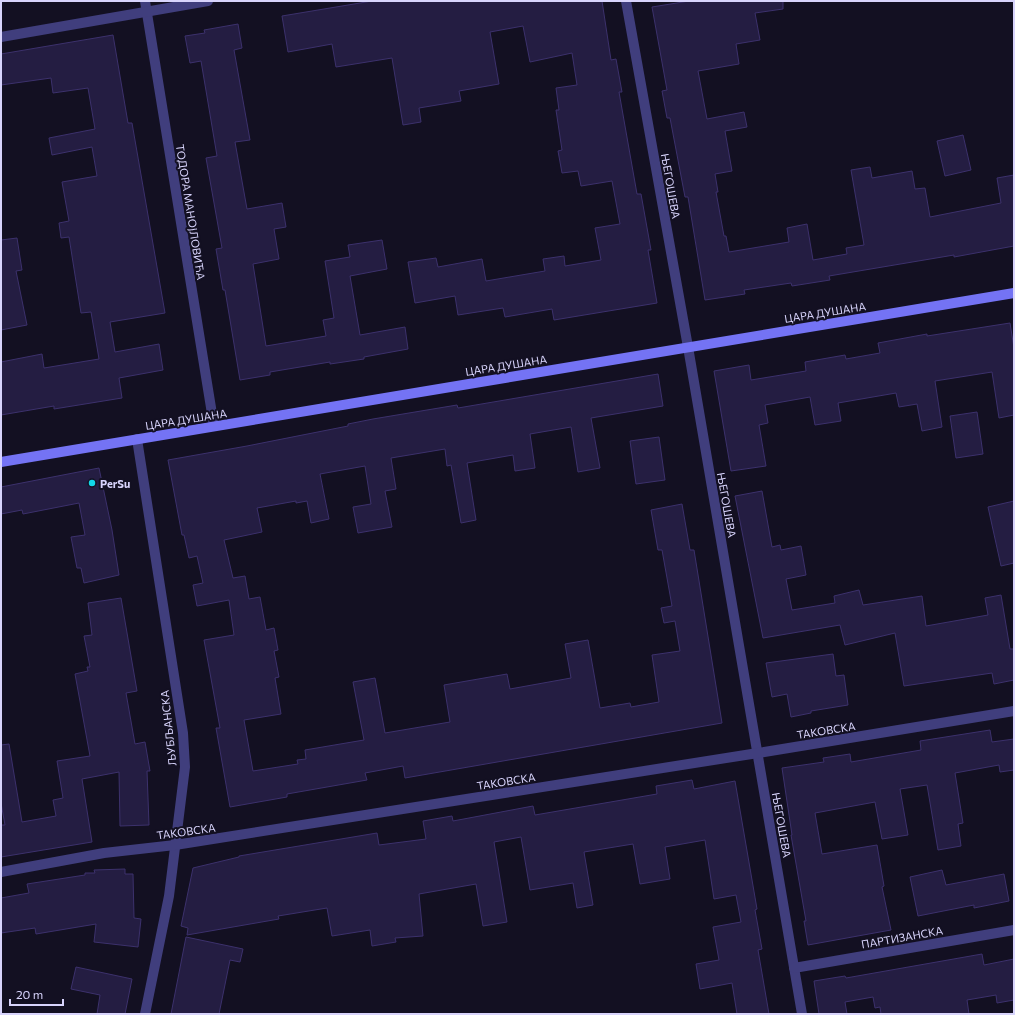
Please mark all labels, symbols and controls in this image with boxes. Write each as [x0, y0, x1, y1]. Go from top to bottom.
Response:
street label: ТОДОРА МАНОЈЛОВИЋА [173, 143, 208, 281]
street label: ЊЕГОШЕВА [659, 152, 683, 220]
street label: ЦАРА ДУШАНА [783, 299, 867, 325]
street label: ЦАРА ДУШАНА [464, 352, 548, 378]
street label: ЦАРА ДУШАНА [144, 406, 228, 432]
street label: ЊЕГОШЕВА [715, 471, 739, 539]
place label: PerSu [100, 477, 130, 490]
marker: PerSu [87, 478, 97, 488]
street label: ЉУБЉАНСКА [158, 689, 178, 767]
street label: ТАКОВСКА [796, 719, 857, 741]
street label: ТАКОВСКА [476, 770, 537, 792]
street label: ЊЕГОШЕВА [770, 791, 794, 859]
street label: ТАКОВСКА [156, 820, 217, 842]
street label: ПАРТИЗАНСКА [860, 923, 944, 951]
scale bar [10, 981, 63, 1007]
text: 20 m [16, 987, 43, 1001]

